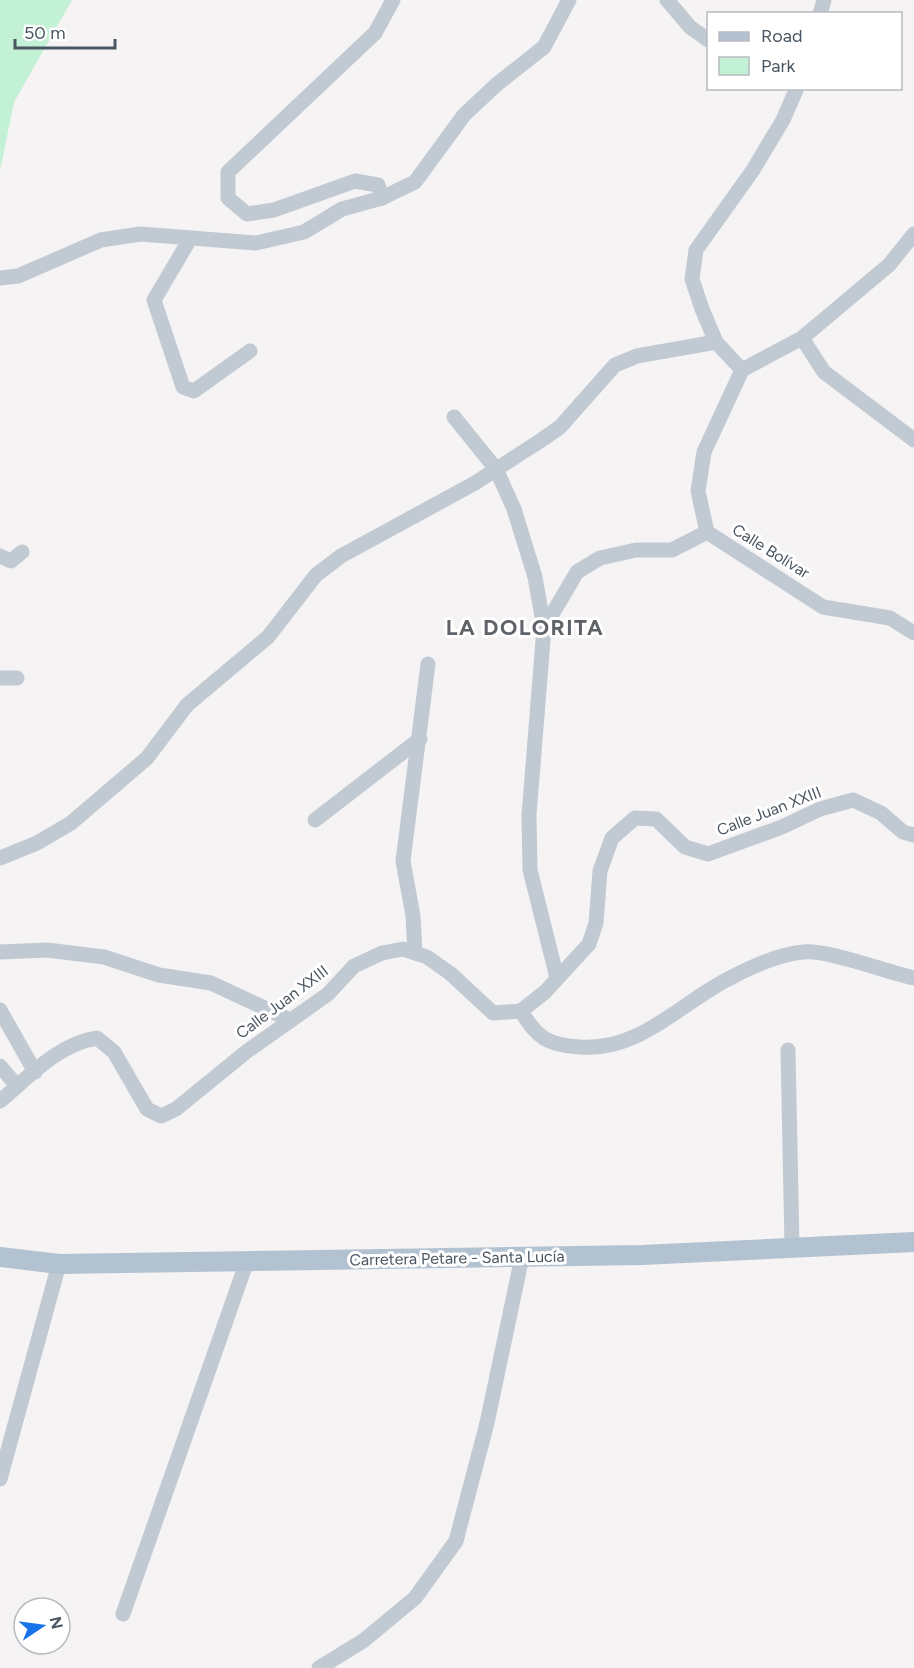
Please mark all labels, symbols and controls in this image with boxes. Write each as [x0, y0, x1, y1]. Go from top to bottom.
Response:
scale bar [15, 12, 116, 50]
legend [707, 12, 902, 90]
text: 50 m [24, 22, 66, 44]
text: Road [761, 25, 802, 47]
text: Park [761, 55, 796, 77]
street label: Calle Bolívar [729, 520, 814, 583]
district label: LA DOLORITA [446, 614, 604, 641]
street label: Calle Juan XXIII [714, 782, 824, 840]
street label: Calle Juan XXIII [232, 961, 332, 1043]
street label: Carretera Petare - Santa Lucía [349, 1247, 565, 1269]
north arrow [12, 1596, 72, 1656]
text: N [45, 1615, 67, 1631]

